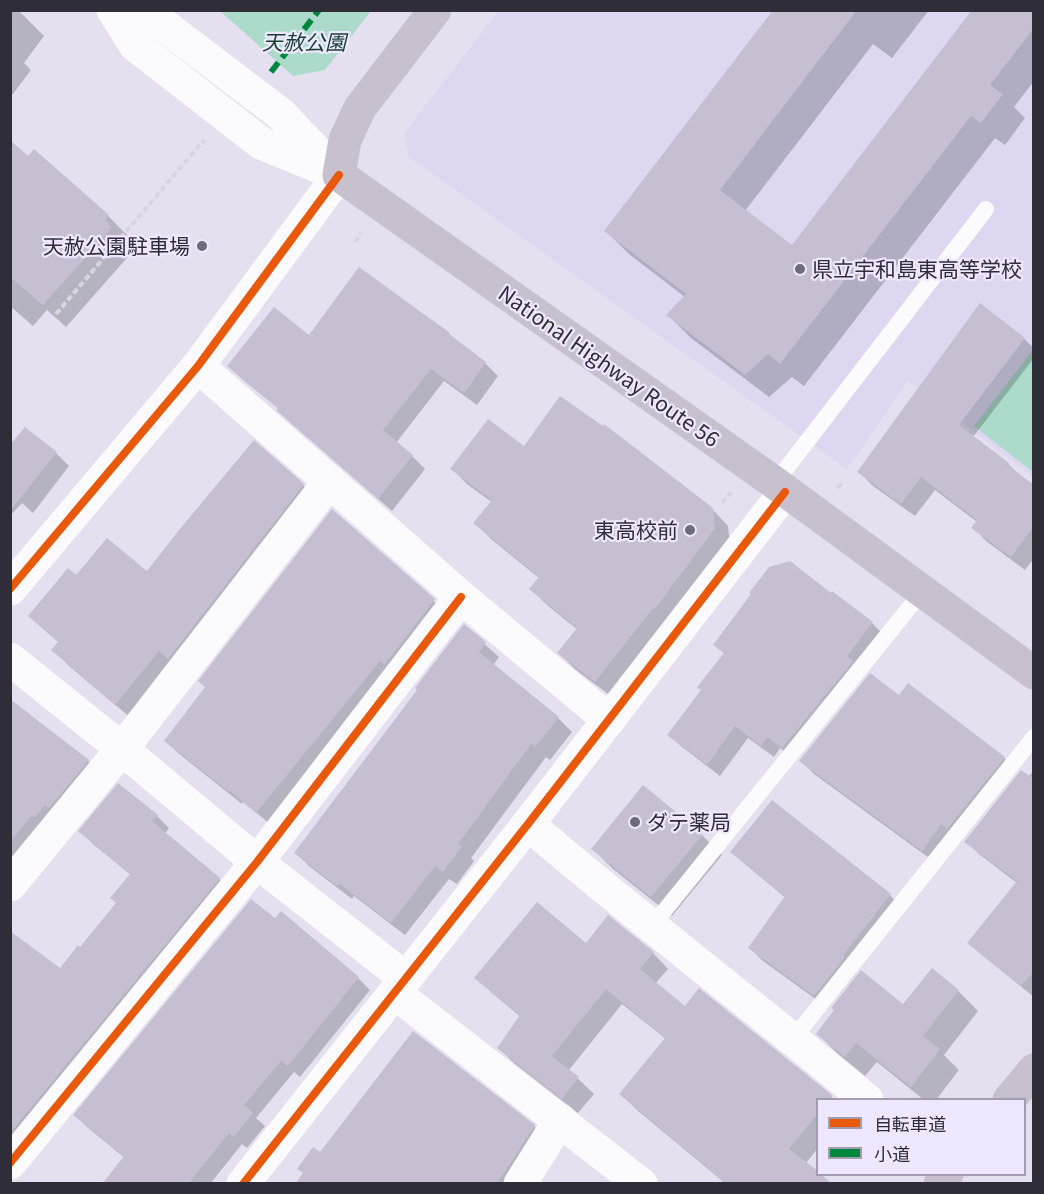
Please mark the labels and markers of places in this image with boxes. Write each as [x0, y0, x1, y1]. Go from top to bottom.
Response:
place label: 天赦公園駐車場 [43, 233, 190, 259]
marker: 天赦公園駐車場 [195, 239, 209, 253]
place label: 県立宇和島東高等学校 [812, 256, 1022, 282]
marker: 県立宇和島東高等学校 [793, 262, 807, 276]
place label: 東高校前 [594, 517, 678, 543]
marker: 東高校前 [683, 523, 697, 537]
place label: ダテ薬局 [647, 809, 731, 835]
marker: ダテ薬局 [628, 815, 642, 829]

